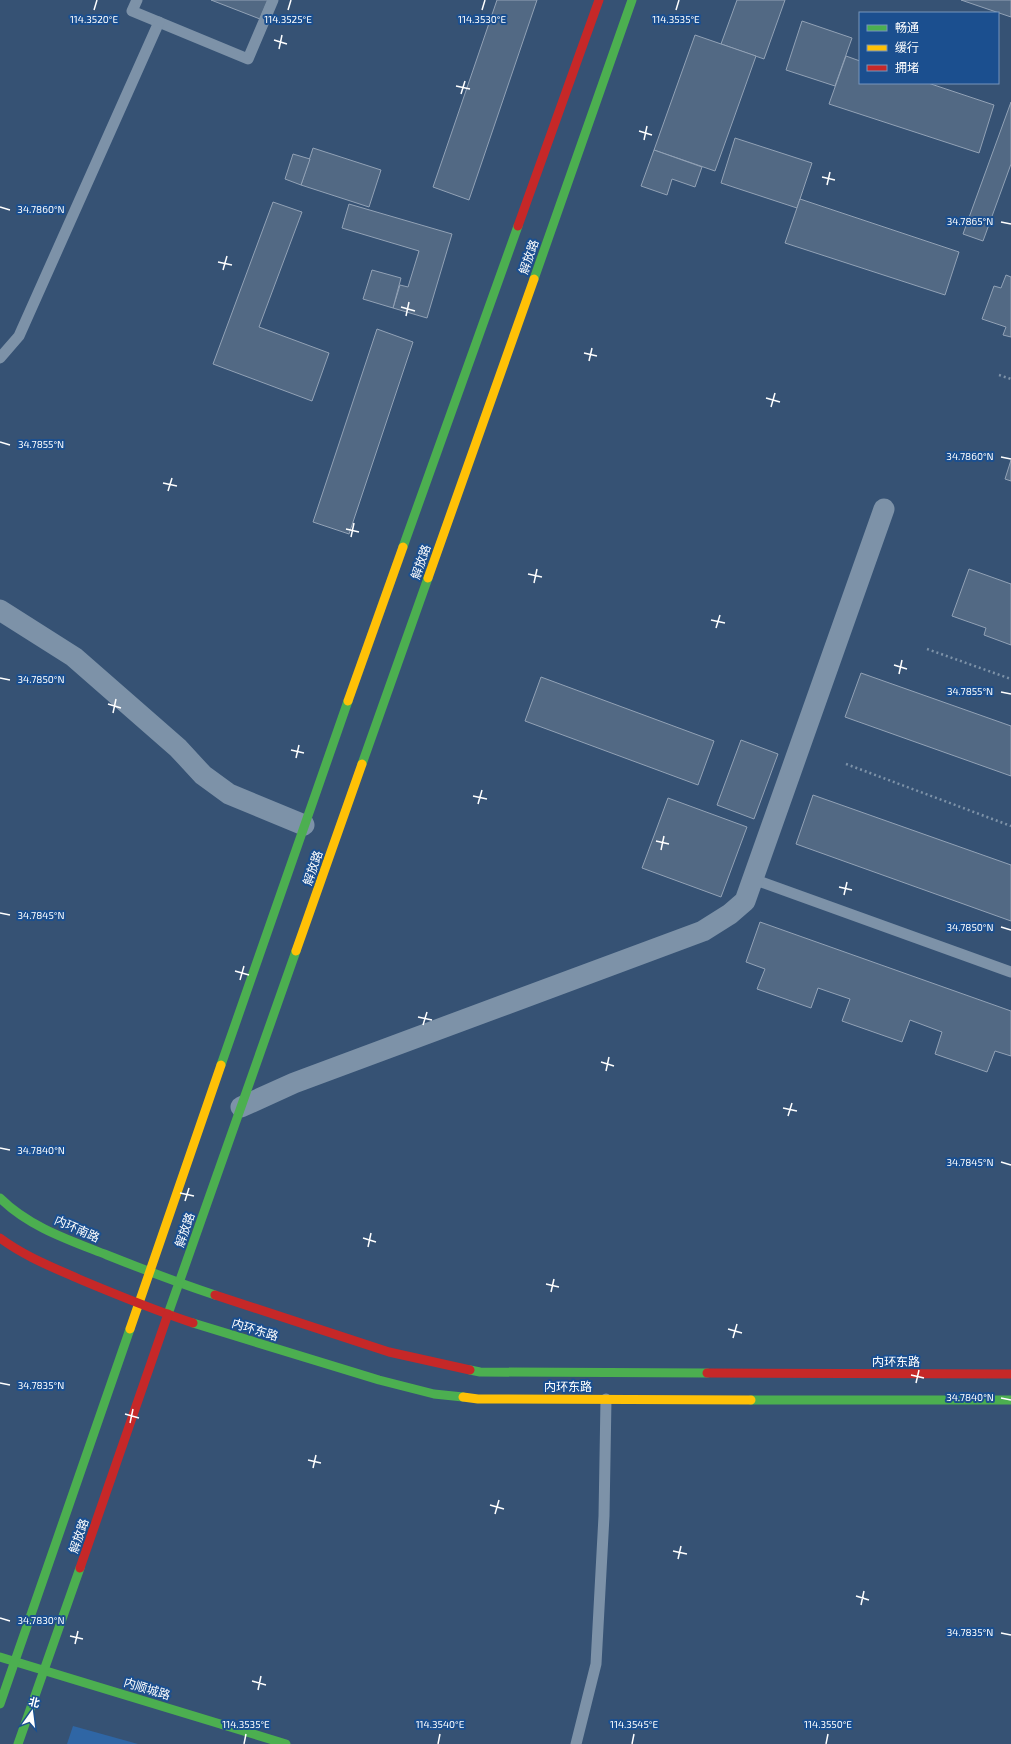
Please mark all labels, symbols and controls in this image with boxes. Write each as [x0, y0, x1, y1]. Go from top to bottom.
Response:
legend [859, 12, 999, 84]
text: 114.3520°E [70, 13, 118, 25]
text: 114.3525°E [264, 13, 312, 25]
text: 114.3530°E [458, 13, 506, 25]
text: 114.3535°E [652, 13, 700, 25]
text: 畅通 [895, 20, 919, 34]
text: 缓行 [895, 40, 919, 54]
text: 拥堵 [895, 60, 919, 74]
text: 34.7860°N [17, 203, 65, 215]
text: 34.7865°N [947, 215, 993, 227]
street label: 解放路 [516, 237, 541, 276]
text: 34.7855°N [18, 438, 64, 450]
text: 34.7860°N [946, 450, 994, 462]
street label: 解放路 [408, 542, 433, 581]
text: 34.7850°N [18, 673, 64, 685]
text: 34.7855°N [947, 685, 993, 697]
street label: 解放路 [300, 848, 325, 887]
text: 34.7845°N [17, 909, 65, 921]
text: 34.7850°N [947, 921, 993, 933]
text: 34.7840°N [17, 1144, 65, 1156]
text: 34.7845°N [946, 1156, 994, 1168]
street label: 解放路 [172, 1210, 197, 1249]
street label: 内环南路 [53, 1212, 102, 1244]
street label: 内环东路 [230, 1315, 280, 1343]
street label: 内环东路 [872, 1354, 920, 1368]
text: 34.7835°N [18, 1379, 64, 1391]
street label: 内环东路 [544, 1379, 592, 1393]
text: 34.7840°N [946, 1391, 994, 1403]
street label: 解放路 [66, 1516, 91, 1555]
text: 34.7830°N [17, 1614, 65, 1626]
text: 34.7835°N [947, 1626, 993, 1638]
street label: 内顺城路 [122, 1674, 172, 1702]
north arrow [12, 1692, 52, 1732]
text: 北 [28, 1694, 41, 1709]
text: 114.3535°E [222, 1718, 270, 1730]
text: 114.3540°E [416, 1718, 465, 1730]
text: 114.3545°E [610, 1718, 658, 1730]
text: 114.3550°E [804, 1718, 852, 1730]

